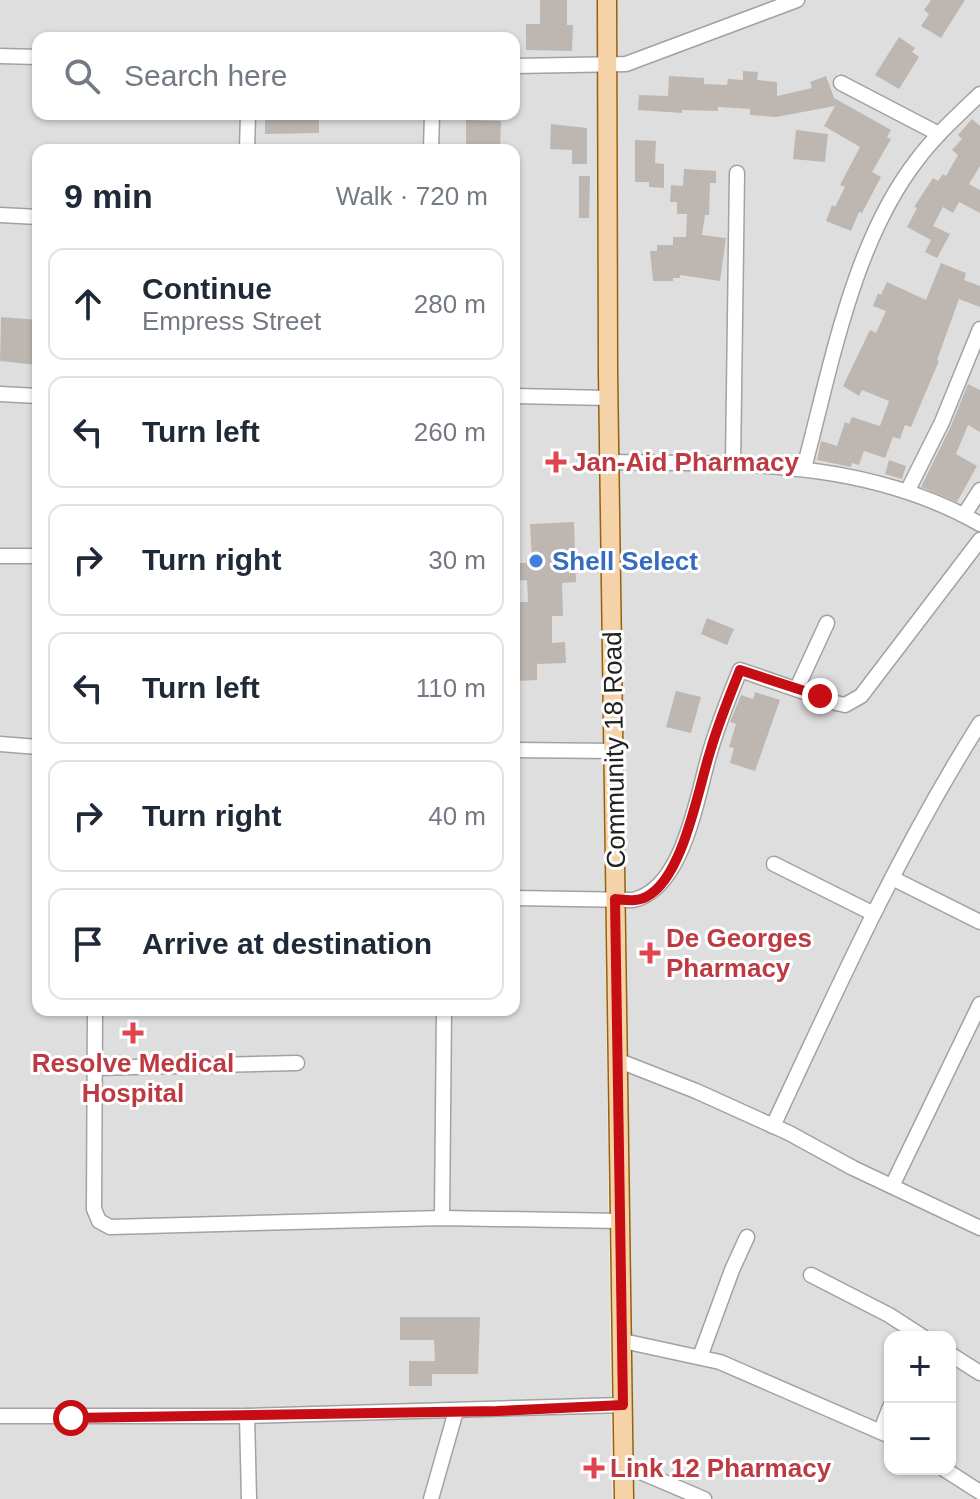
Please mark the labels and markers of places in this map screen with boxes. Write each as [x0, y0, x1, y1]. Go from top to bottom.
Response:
place label: Jan-Aid Pharmacy [572, 447, 799, 477]
marker: Jan-Aid Pharmacy [547, 453, 565, 471]
place label: Shell Select [552, 546, 698, 576]
marker: Shell Select [527, 552, 545, 570]
place label: De Georges Pharmacy [666, 923, 812, 983]
marker: De Georges Pharmacy [641, 944, 659, 962]
marker: Resolve Medical Hospital [122, 1022, 144, 1044]
place label: Resolve Medical Hospital [32, 1048, 234, 1108]
place label: Link 12 Pharmacy [610, 1453, 832, 1483]
marker: Link 12 Pharmacy [585, 1459, 603, 1477]

